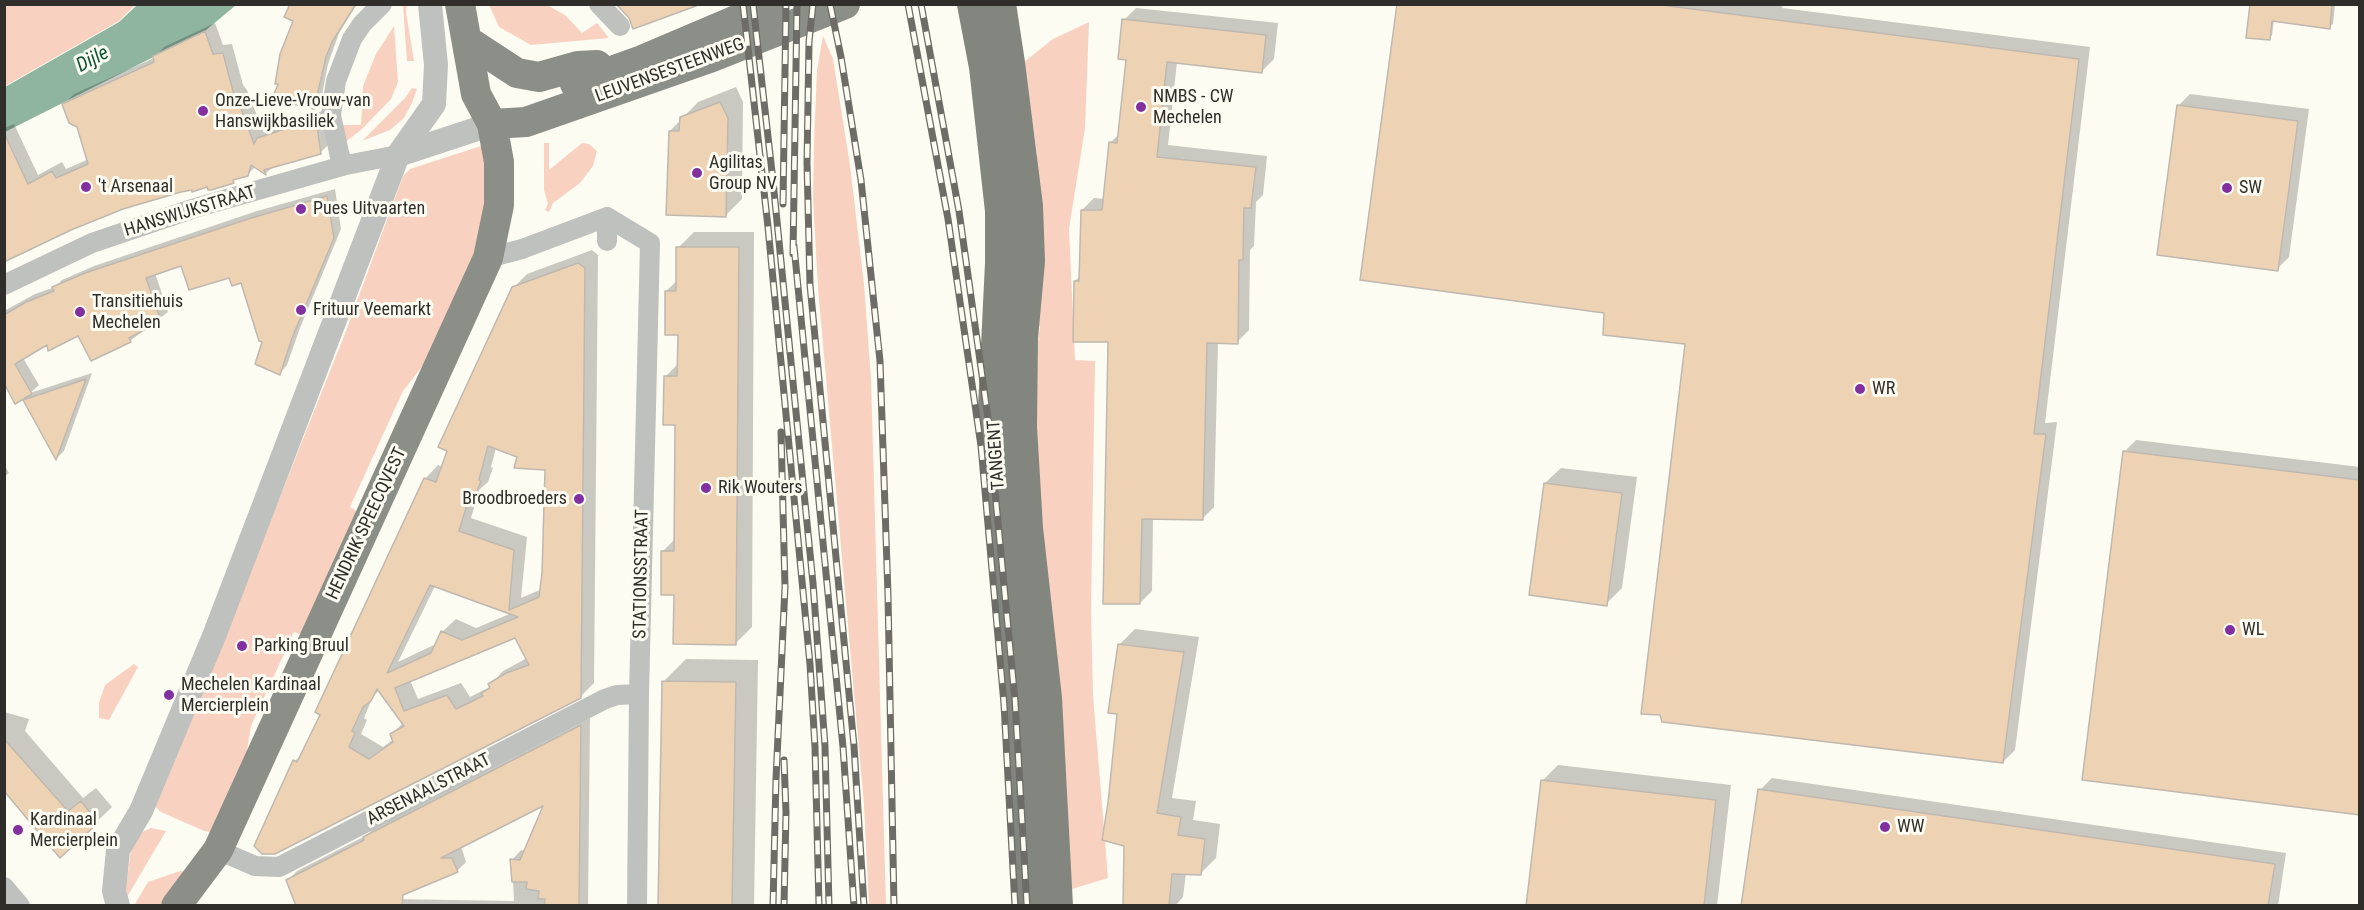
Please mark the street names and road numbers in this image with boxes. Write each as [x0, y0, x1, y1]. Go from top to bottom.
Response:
street label: LEUVENSESTEENWEG [592, 34, 748, 108]
street label: HANSWIJKSTRAAT [122, 182, 258, 242]
street label: TANGENT [984, 419, 1010, 491]
street label: HENDRIK SPEECQVEST [322, 445, 412, 603]
street label: STATIONSSTRAAT [630, 509, 654, 639]
street label: ARSENAALSTRAAT [363, 749, 495, 831]

